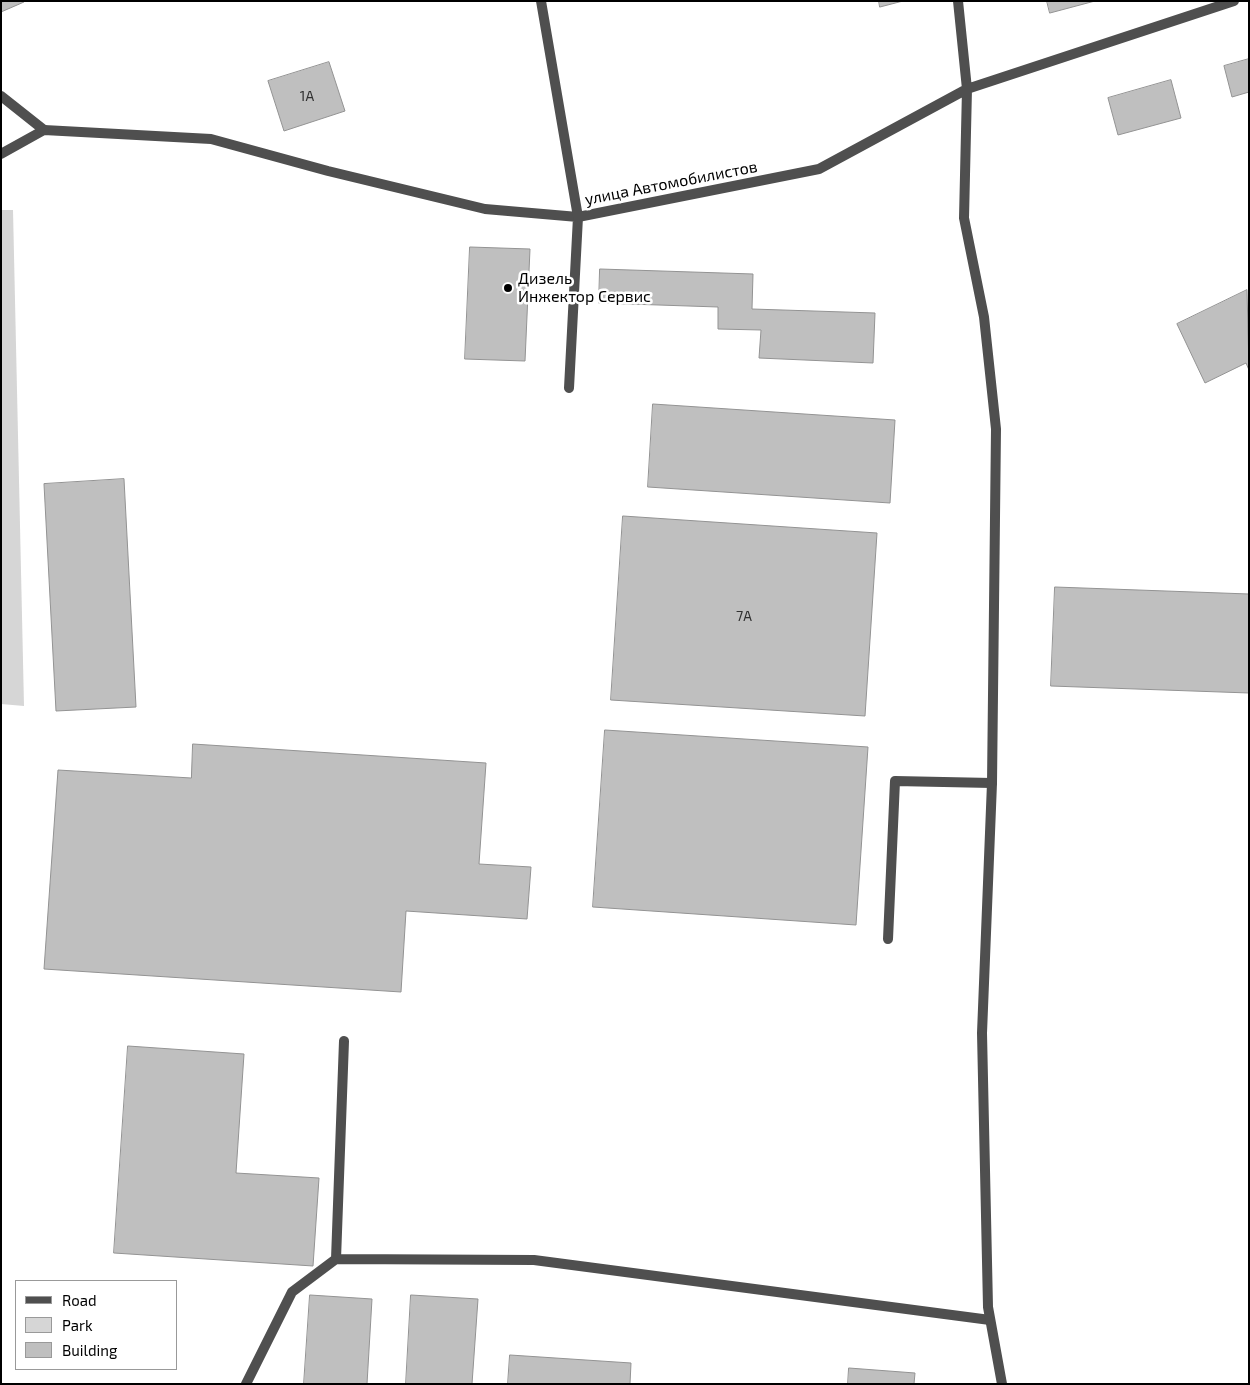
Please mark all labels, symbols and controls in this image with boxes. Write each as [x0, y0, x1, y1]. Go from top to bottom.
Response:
house number: 1А [300, 88, 314, 104]
street label: улица Автомобилистов [583, 157, 759, 209]
place label: Дизель Инжектор Сервис [518, 269, 651, 307]
marker: Дизель Инжектор Сервис [502, 282, 514, 294]
house number: 7А [736, 608, 752, 624]
legend [15, 1280, 178, 1370]
text: Road [62, 1291, 97, 1309]
text: Park [62, 1316, 93, 1334]
text: Building [62, 1341, 117, 1359]

